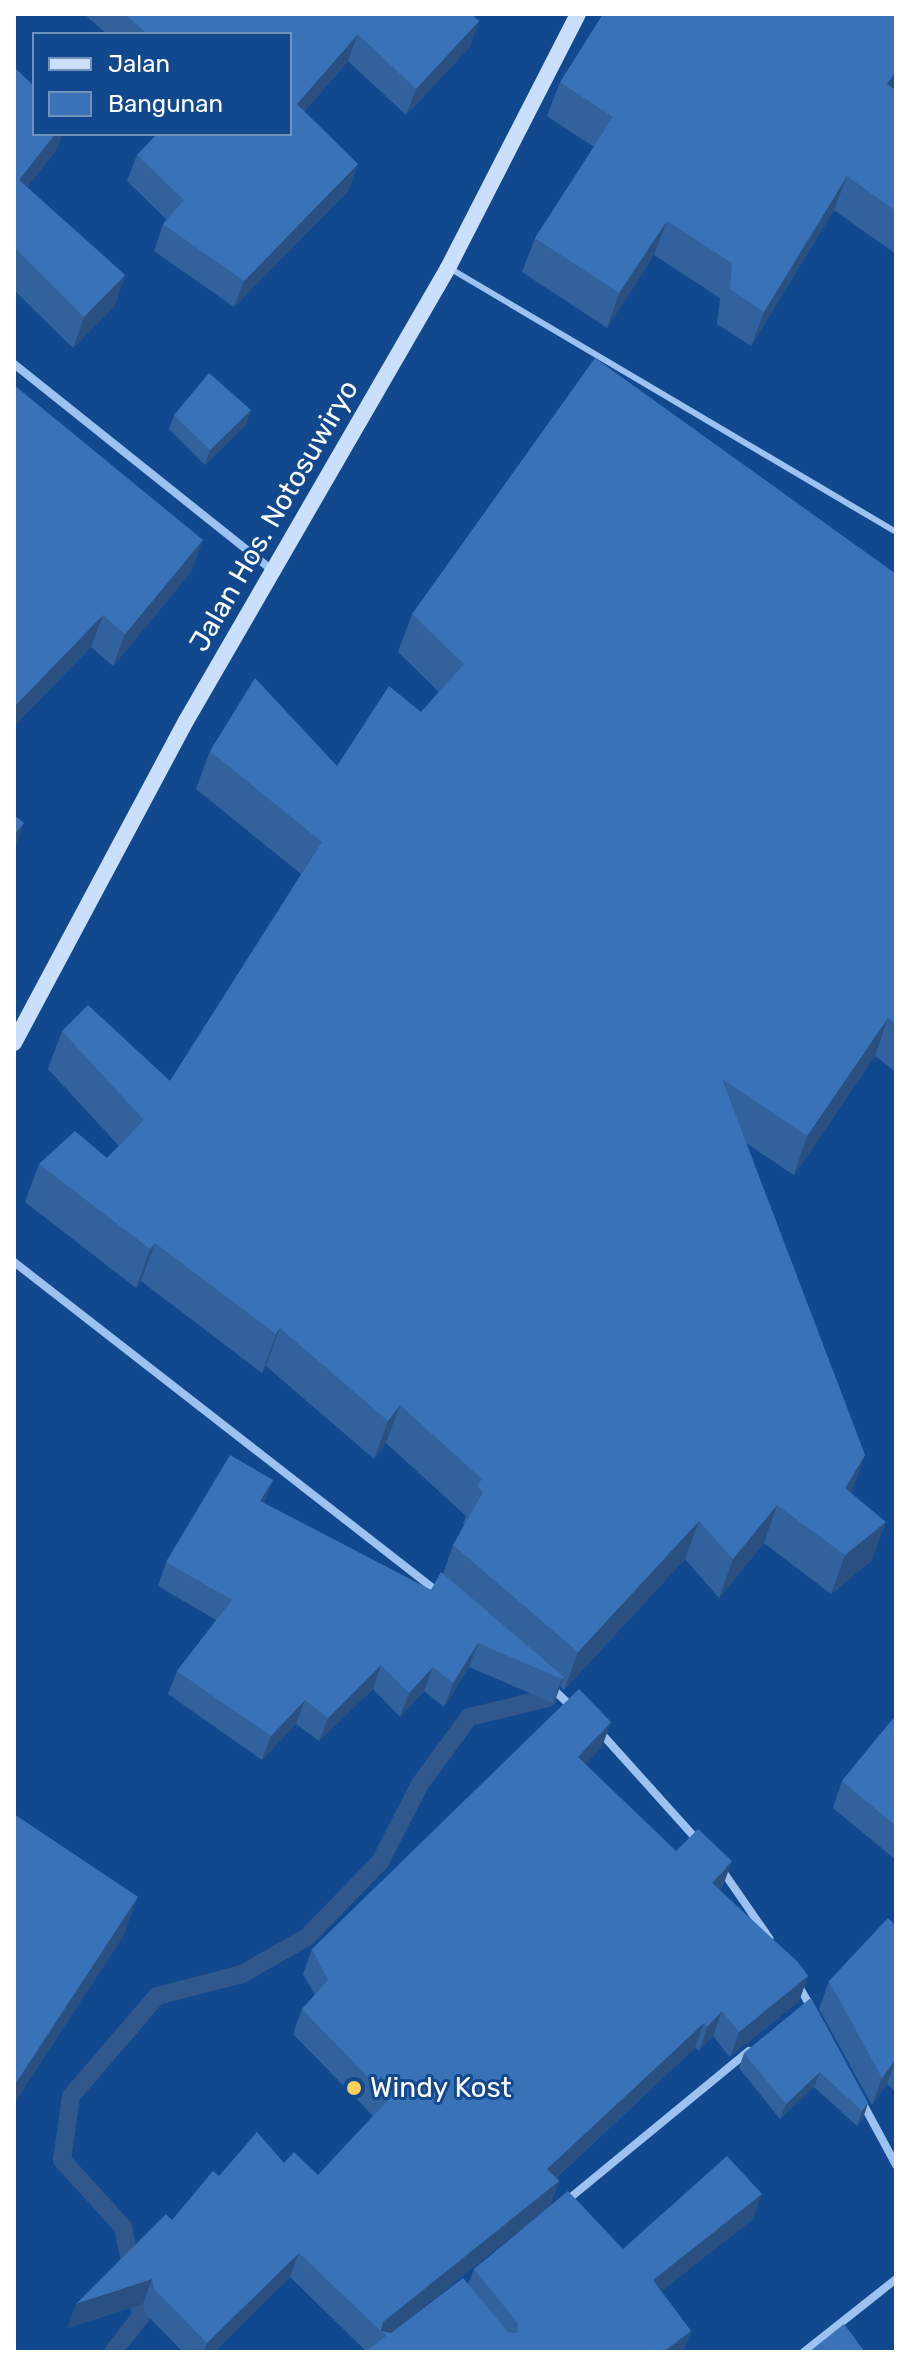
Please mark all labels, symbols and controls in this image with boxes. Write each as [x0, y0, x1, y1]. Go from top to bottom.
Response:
legend [32, 32, 292, 136]
text: Jalan [108, 50, 170, 78]
text: Bangunan [108, 90, 223, 118]
street label: Jalan Hos. Notosuwiryo [182, 374, 366, 658]
place label: Windy Kost [370, 2071, 512, 2105]
marker: Windy Kost [345, 2079, 363, 2097]

